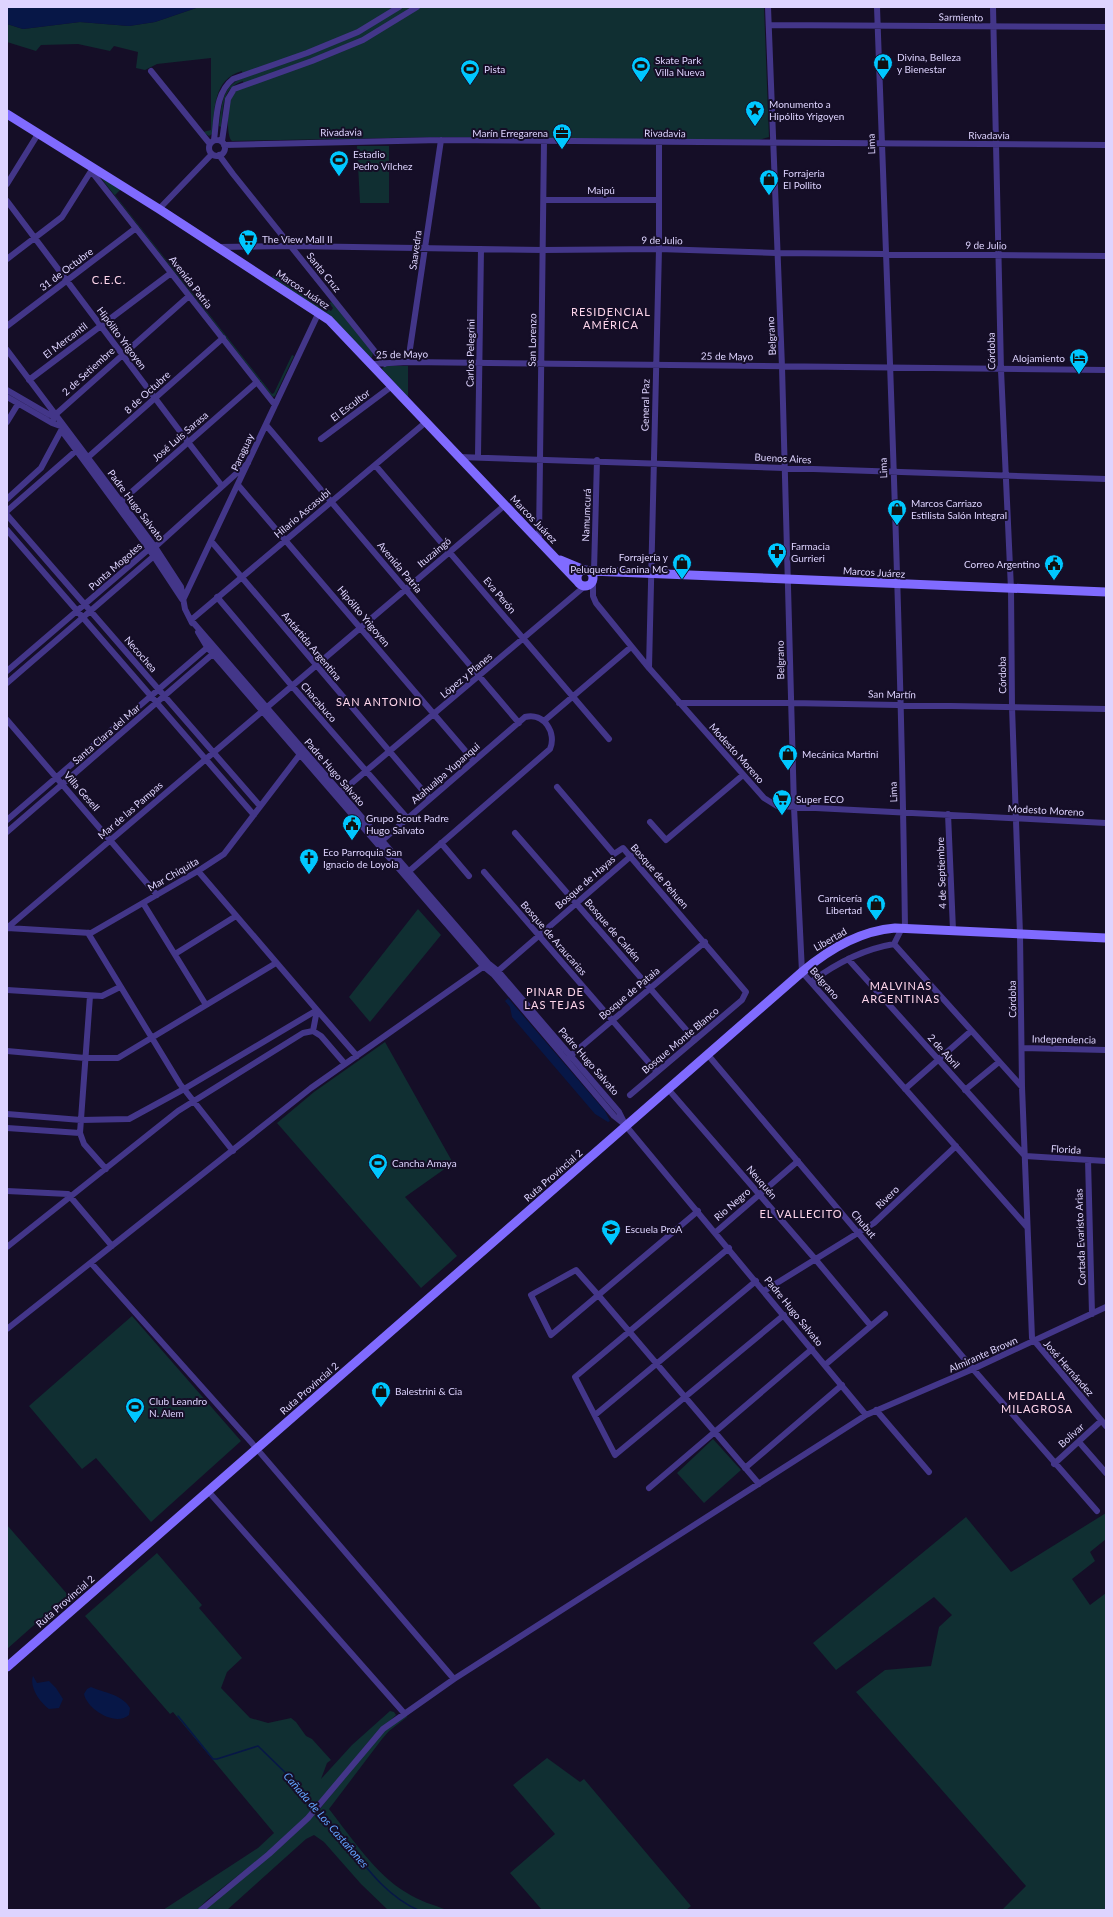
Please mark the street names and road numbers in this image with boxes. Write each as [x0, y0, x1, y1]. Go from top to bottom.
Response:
street label: Sarmiento [939, 11, 984, 23]
street label: Rivadavia [320, 126, 362, 138]
street label: Rivadavia [644, 127, 686, 139]
street label: Rivadavia [968, 129, 1010, 141]
street label: Lima [865, 133, 877, 155]
street label: Maipú [587, 184, 615, 196]
street label: Saavedra [406, 230, 424, 270]
street label: 9 de Julio [641, 234, 683, 246]
street label: 9 de Julio [965, 239, 1007, 251]
street label: 31 de Octubre [37, 245, 95, 293]
street label: Santa Cruz [304, 250, 344, 295]
street label: Avenida Patria [167, 253, 215, 311]
street label: Marcos Juárez [274, 267, 333, 312]
street label: Hipólito Yrigoyen [95, 304, 149, 372]
street label: San Lorenzo [526, 313, 538, 367]
street label: Belgrano [764, 316, 778, 356]
street label: El Mercantil [41, 319, 89, 361]
street label: Carlos Pelegrini [463, 319, 477, 387]
street label: Córdoba [985, 332, 997, 370]
street label: 2 de Setiembre [59, 344, 117, 398]
street label: 25 de Mayo [376, 348, 429, 360]
street label: 25 de Mayo [701, 350, 754, 362]
street label: 8 de Octubre [121, 368, 173, 416]
street label: General Paz [639, 378, 651, 431]
street label: El Escultor [328, 386, 372, 424]
street label: José Luis Sarasa [150, 409, 210, 463]
street label: Paraguay [228, 431, 256, 473]
street label: Buenos Aires [754, 451, 812, 465]
street label: Lima [877, 457, 889, 479]
street label: Padre Hugo Salvato [105, 467, 167, 543]
street label: Hilario Ascasubi [271, 486, 333, 540]
street label: Namumcurá [579, 488, 593, 542]
street label: Marcos Juárez [508, 492, 560, 546]
street label: Ituzaingó [415, 534, 453, 569]
street label: Avenida Patria [375, 539, 425, 595]
street label: Punta Mogotes [86, 540, 144, 592]
street label: Marcos Juárez [843, 564, 906, 580]
street label: Eva Perón [481, 574, 519, 616]
street label: Hipólito Yrigoyen [335, 583, 393, 649]
street label: Antártida Argentina [280, 609, 344, 683]
street label: Necochea [122, 634, 160, 674]
street label: Belgrano [774, 640, 786, 680]
street label: López y Planes [438, 650, 494, 700]
street label: Córdoba [996, 656, 1008, 694]
street label: Chacabuco [299, 680, 340, 724]
street label: San Martín [868, 688, 916, 700]
street label: Santa Clara del Mar [70, 701, 143, 767]
street label: Modesto Moreno [707, 721, 767, 786]
street label: Padre Hugo Salvato [302, 736, 368, 809]
street label: Atahualpa Yupanqui [408, 740, 482, 806]
street label: Villa Gesell [62, 769, 102, 813]
street label: Mar de las Pampas [95, 779, 165, 841]
street label: Lima [887, 781, 899, 803]
street label: Modesto Moreno [1007, 802, 1085, 818]
street label: 4 de Septiembre [934, 837, 948, 909]
street label: Bosque de Pehuen [629, 841, 691, 911]
street label: Bosque de Hayas [553, 853, 617, 911]
street label: Mar Chiquita [145, 855, 201, 893]
street label: Bosque de Caldén [582, 896, 644, 964]
street label: Bosque de Araucarias [518, 898, 590, 978]
street label: Libertad [811, 925, 849, 953]
street label: Bosque de Pataia [596, 964, 662, 1022]
street label: Belgrano [808, 964, 843, 1002]
street label: Córdoba [1006, 980, 1018, 1018]
street label: Bosque Monte Blanco [639, 1004, 721, 1076]
street label: Padre Hugo Salvato [556, 1025, 622, 1098]
street label: 2 de Abril [925, 1031, 963, 1071]
street label: Independencia [1032, 1032, 1096, 1046]
street label: Florida [1051, 1142, 1081, 1156]
street label: Ruta Provincial 2 [521, 1146, 585, 1204]
street label: Neuquén [744, 1163, 780, 1201]
street label: Rivero [873, 1183, 901, 1211]
street label: Rio Negro [711, 1185, 753, 1223]
street label: Cortada Evaristo Arias [1072, 1188, 1088, 1286]
street label: Chubut [849, 1208, 879, 1241]
street label: Padre Hugo Salvato [762, 1274, 826, 1348]
street label: Almirante Brown [947, 1333, 1019, 1375]
street label: José Hernández [1042, 1338, 1097, 1399]
street label: Ruta Provincial 2 [277, 1359, 341, 1417]
street label: Bolivar [1056, 1420, 1087, 1450]
street label: Ruta Provincial 2 [33, 1572, 97, 1630]

